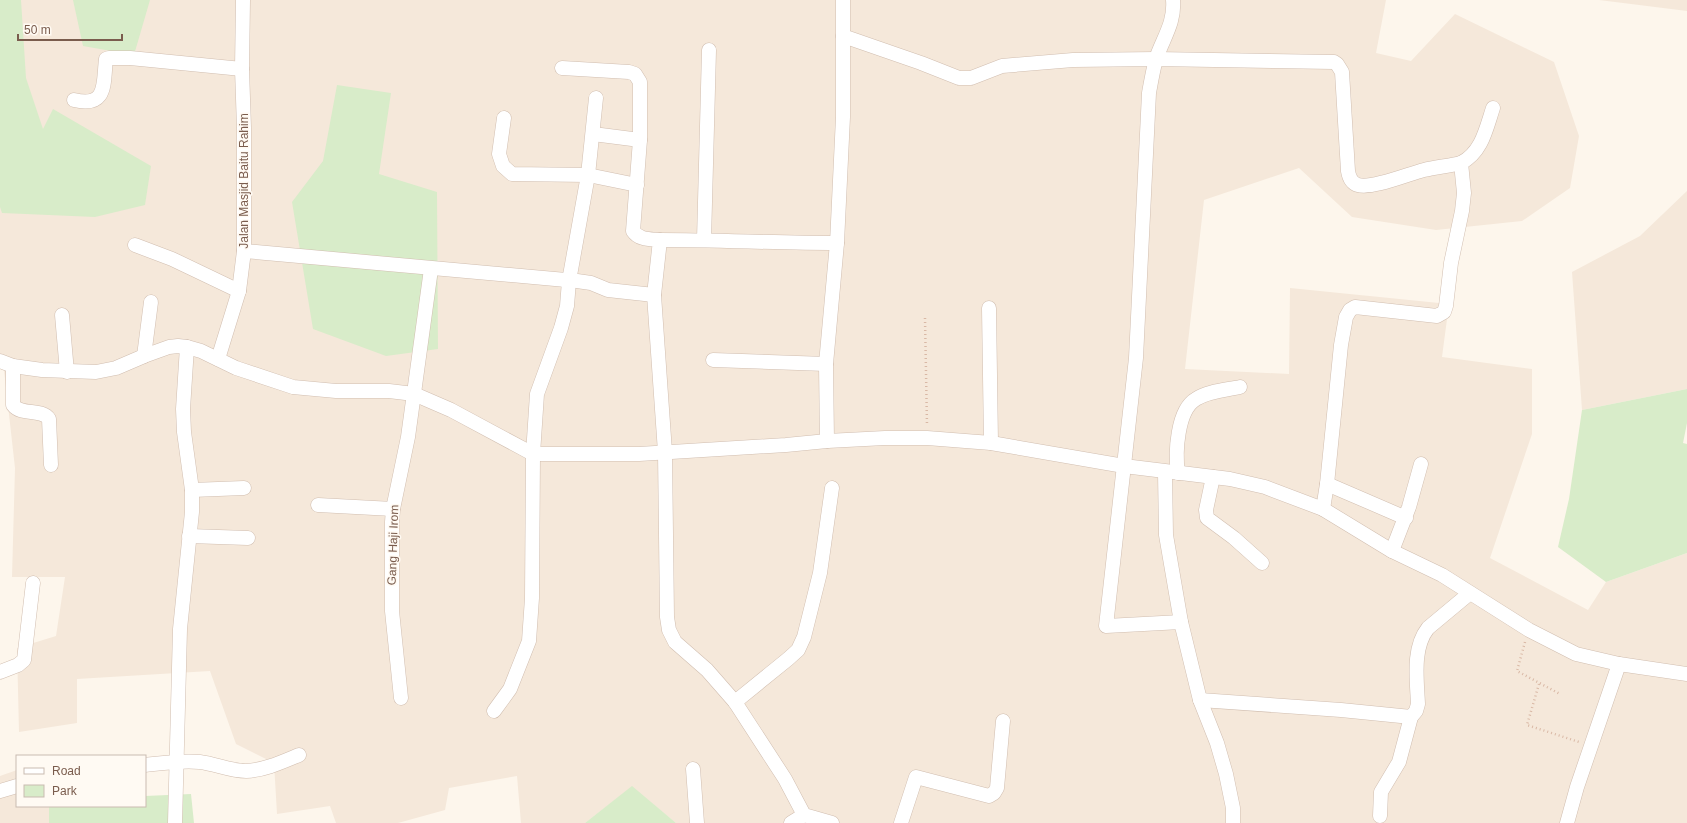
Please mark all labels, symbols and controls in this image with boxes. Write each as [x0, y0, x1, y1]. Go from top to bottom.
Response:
scale bar [18, 16, 122, 42]
text: 50 m [24, 23, 51, 37]
street label: Jalan Masjid Baitu Rahim [237, 113, 251, 249]
street label: Gang Haji Irom [385, 504, 401, 586]
legend [16, 755, 146, 807]
text: Road [52, 764, 81, 778]
text: Park [52, 784, 78, 798]

